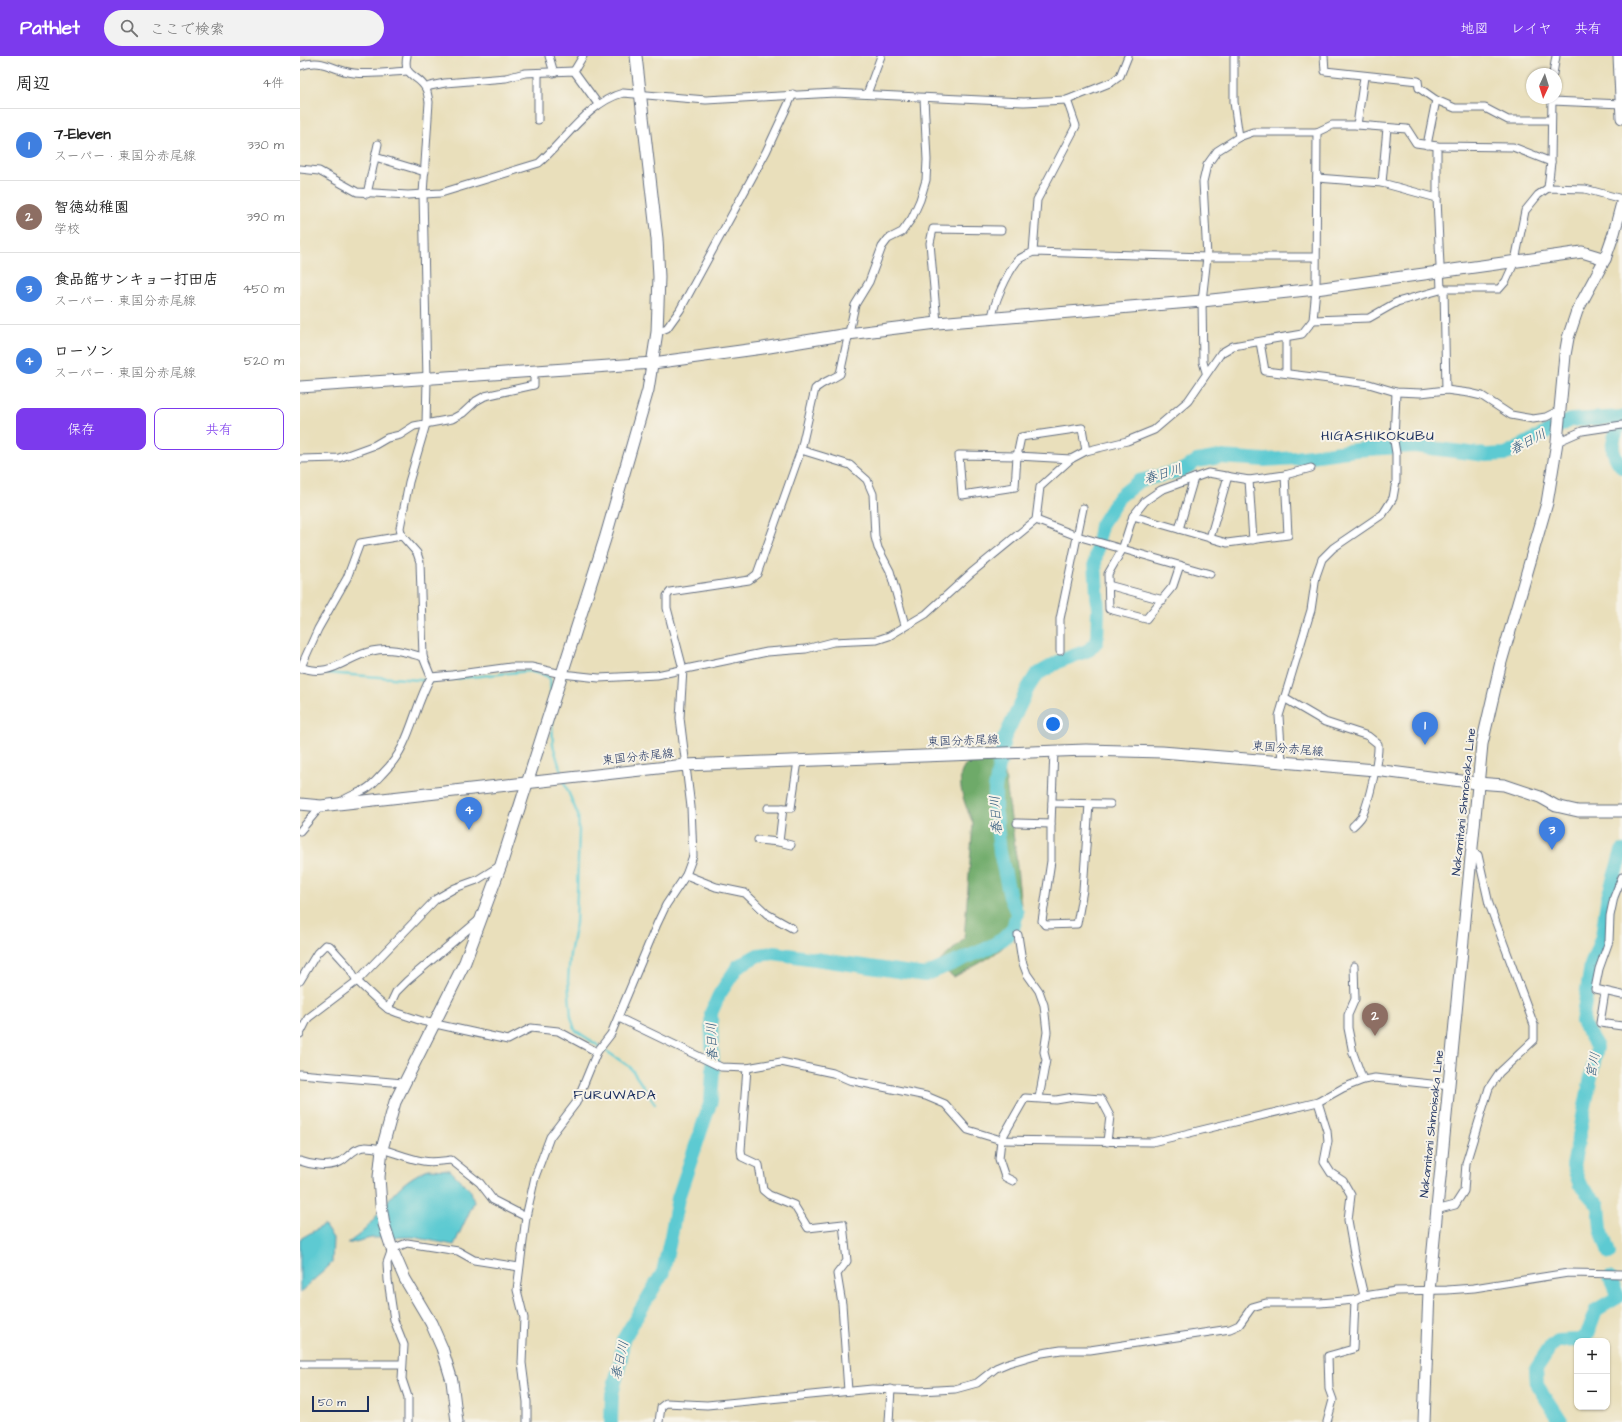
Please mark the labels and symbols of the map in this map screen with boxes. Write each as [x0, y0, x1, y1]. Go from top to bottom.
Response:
north arrow [1526, 68, 1562, 104]
water label: 春日川 [1507, 425, 1549, 459]
district label: HIGASHIKOKUBU [1321, 426, 1435, 446]
water label: 春日川 [1142, 460, 1184, 488]
pin: 1 [1412, 712, 1438, 745]
your location [1043, 714, 1063, 734]
street label: Nakamitani Shimoisaka Line [1448, 727, 1480, 877]
street label: 東国分赤尾線 [927, 731, 999, 751]
street label: 東国分赤尾線 [1251, 737, 1325, 761]
street label: 東国分赤尾線 [601, 745, 675, 769]
water label: 春日川 [986, 795, 1006, 835]
pin: 4 [456, 797, 482, 830]
pin: 3 [1539, 817, 1565, 850]
pin: 2 [1362, 1003, 1388, 1036]
water label: 春日川 [702, 1022, 722, 1062]
street label: Nakamitani Shimoisaka Line [1416, 1049, 1448, 1199]
water label: 宮川 [1582, 1051, 1604, 1079]
district label: FURUWADA [573, 1085, 657, 1105]
water label: 春日川 [607, 1339, 633, 1381]
scale bar [312, 1394, 369, 1413]

